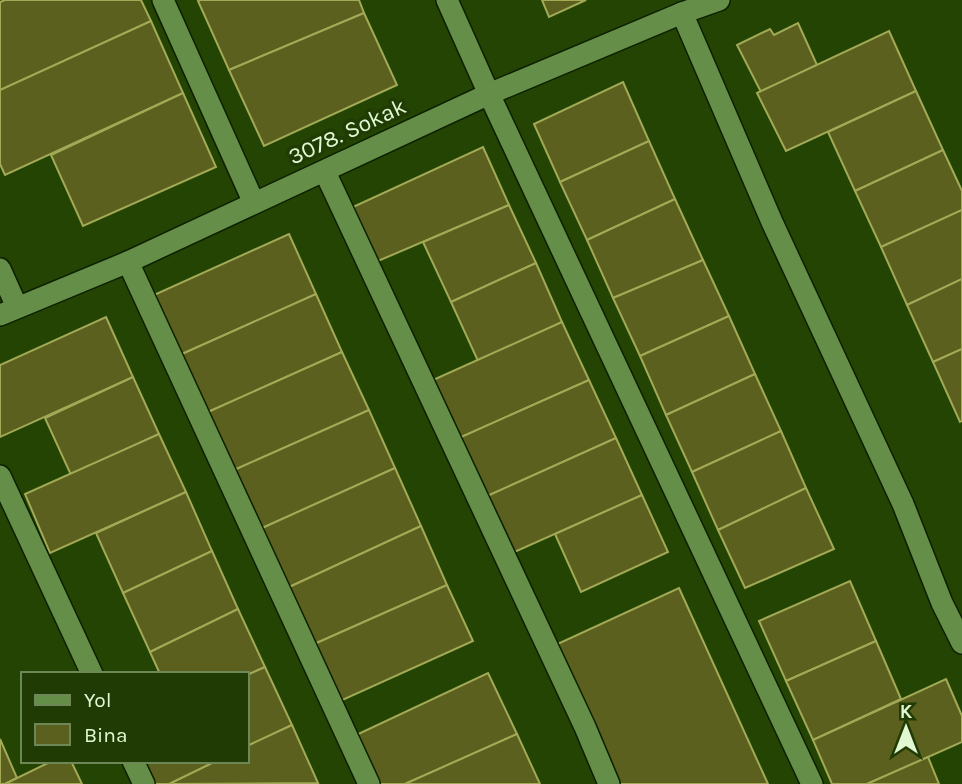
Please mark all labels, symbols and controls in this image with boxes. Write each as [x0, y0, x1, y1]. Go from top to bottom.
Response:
street label: 3078. Sokak [284, 92, 410, 170]
legend [21, 672, 248, 763]
text: Yol [84, 688, 112, 712]
north arrow [871, 693, 941, 763]
text: K [900, 701, 913, 723]
text: Bina [84, 723, 128, 747]

